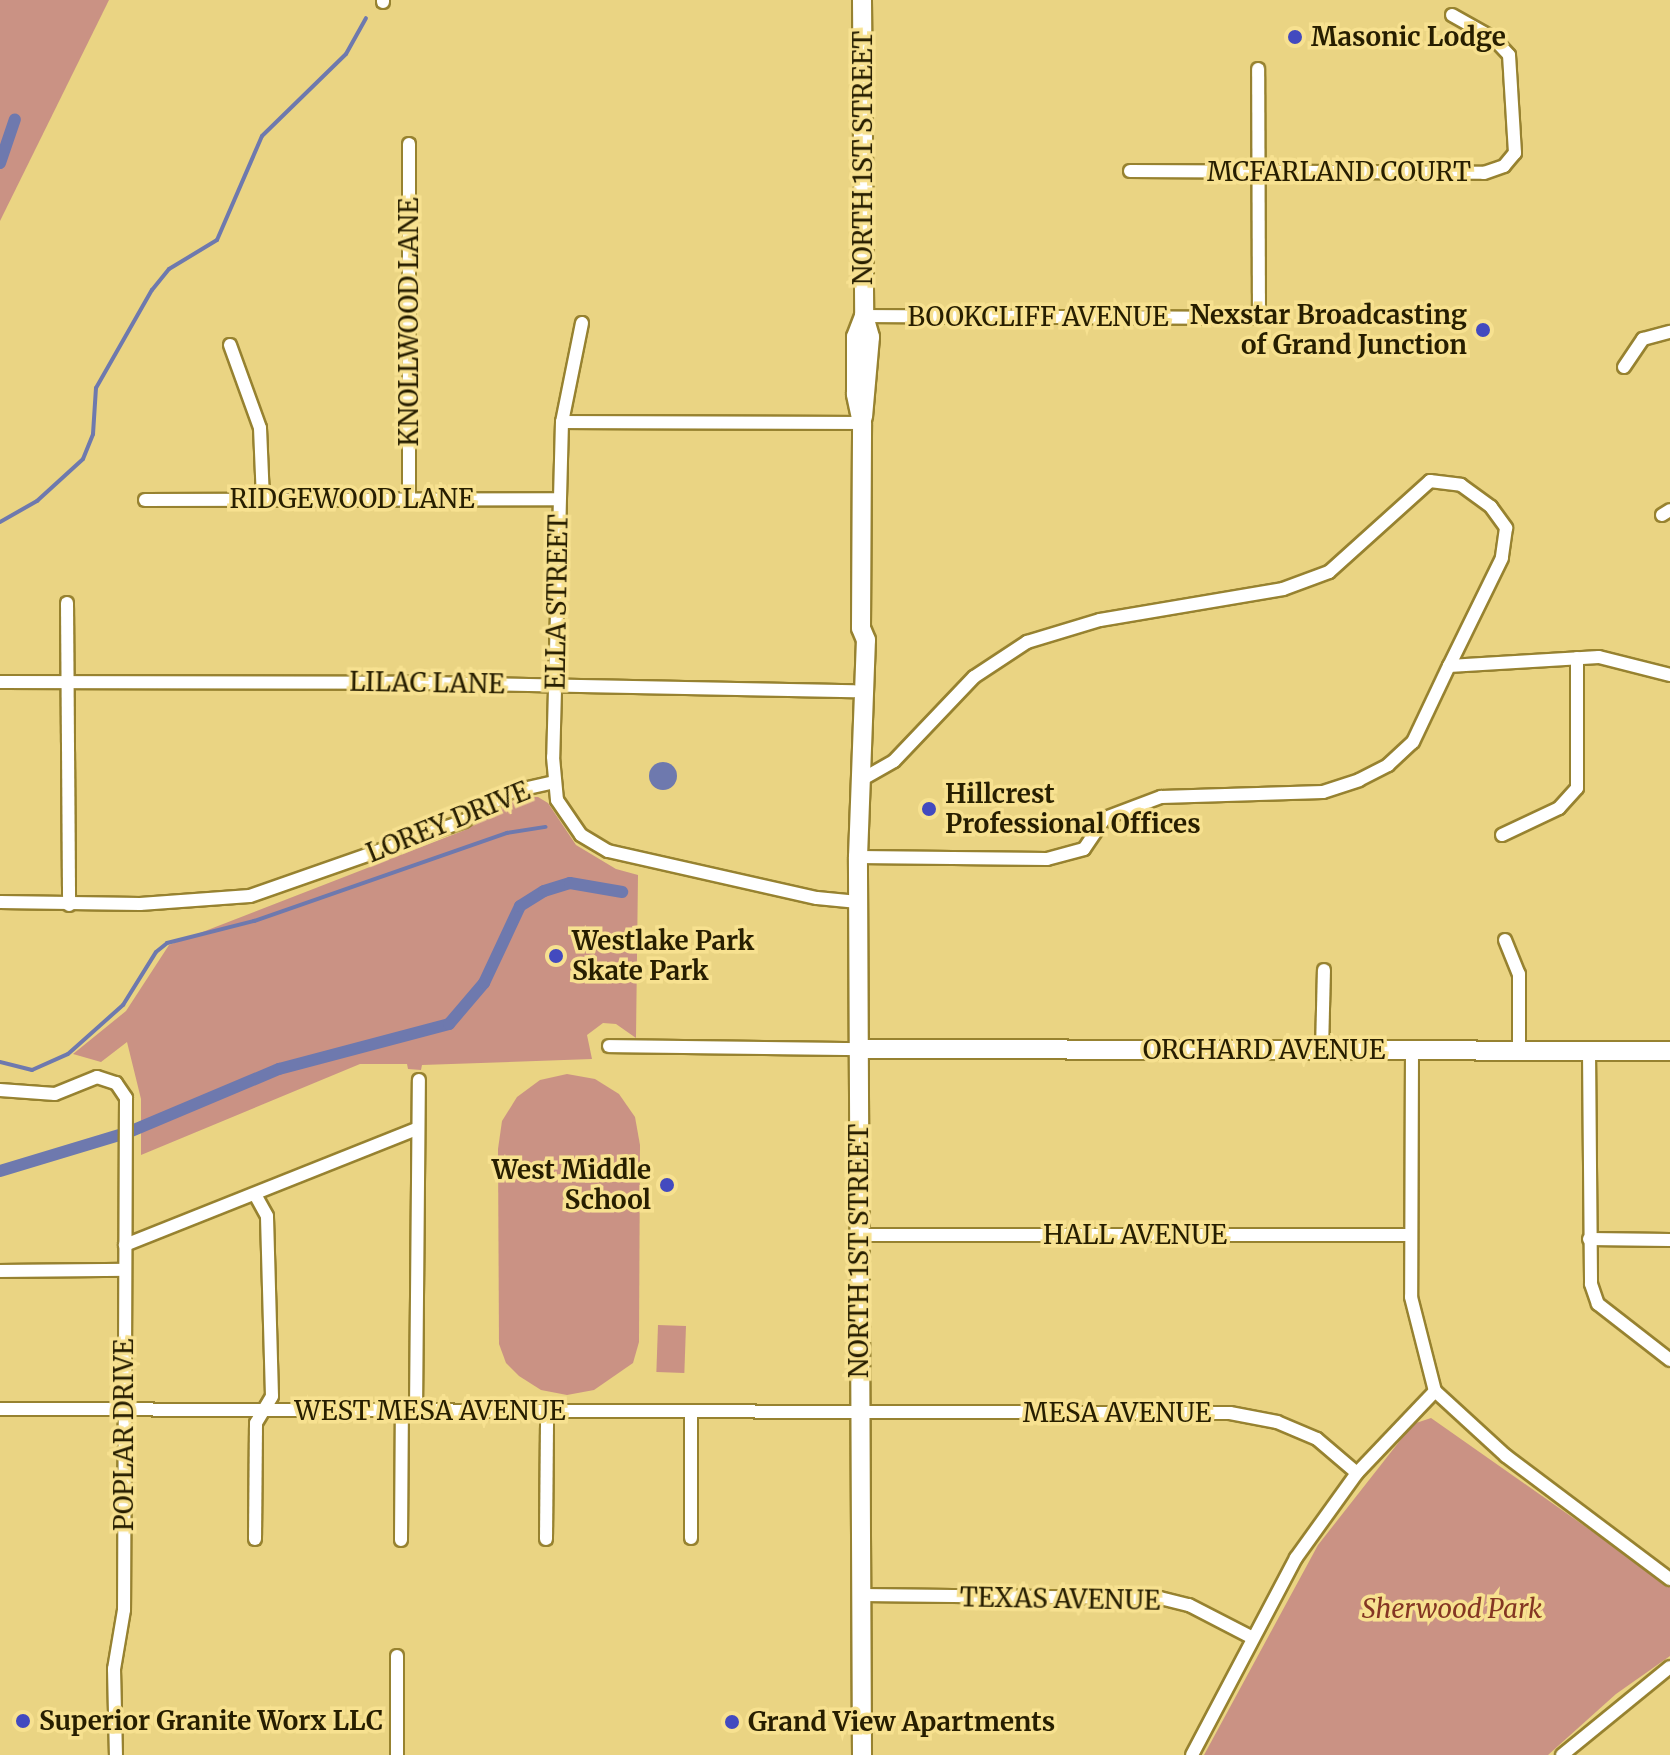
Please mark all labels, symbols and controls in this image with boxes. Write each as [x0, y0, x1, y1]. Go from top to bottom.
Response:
place label: Masonic Lodge [1311, 21, 1506, 53]
marker: Masonic Lodge [1286, 28, 1304, 46]
street label: NORTH 1ST STREET [847, 31, 879, 285]
street label: MCFARLAND COURT [1207, 156, 1471, 188]
street label: KNOLLWOOD LANE [393, 198, 425, 446]
place label: Nexstar Broadcasting of Grand Junction [1190, 299, 1467, 360]
street label: BOOKCLIFF AVENUE [907, 301, 1169, 333]
marker: Nexstar Broadcasting of Grand Junction [1474, 321, 1492, 339]
street label: RIDGEWOOD LANE [230, 483, 474, 515]
street label: ELLA STREET [540, 514, 574, 690]
street label: LILAC LANE [349, 666, 505, 700]
street label: LOREY DRIVE [362, 775, 534, 869]
place label: Hillcrest Professional Offices [945, 778, 1201, 840]
marker: Hillcrest Professional Offices [920, 800, 938, 818]
place label: Westlake Park Skate Park [572, 925, 754, 986]
marker: Westlake Park Skate Park [547, 947, 565, 965]
street label: ORCHARD AVENUE [1143, 1034, 1385, 1066]
street label: NORTH 1ST STREET [843, 1124, 875, 1378]
place label: West Middle School [492, 1154, 651, 1216]
marker: West Middle School [658, 1176, 676, 1194]
street label: HALL AVENUE [1043, 1219, 1227, 1251]
street label: POPLAR DRIVE [108, 1339, 140, 1531]
street label: WEST MESA AVENUE [294, 1395, 566, 1427]
street label: MESA AVENUE [1023, 1397, 1211, 1429]
street label: TEXAS AVENUE [959, 1582, 1161, 1616]
park label: Sherwood Park [1362, 1593, 1542, 1625]
place label: Superior Granite Worx LLC [39, 1705, 383, 1737]
place label: Grand View Apartments [748, 1706, 1055, 1738]
marker: Superior Granite Worx LLC [14, 1712, 32, 1730]
marker: Grand View Apartments [723, 1713, 741, 1731]

